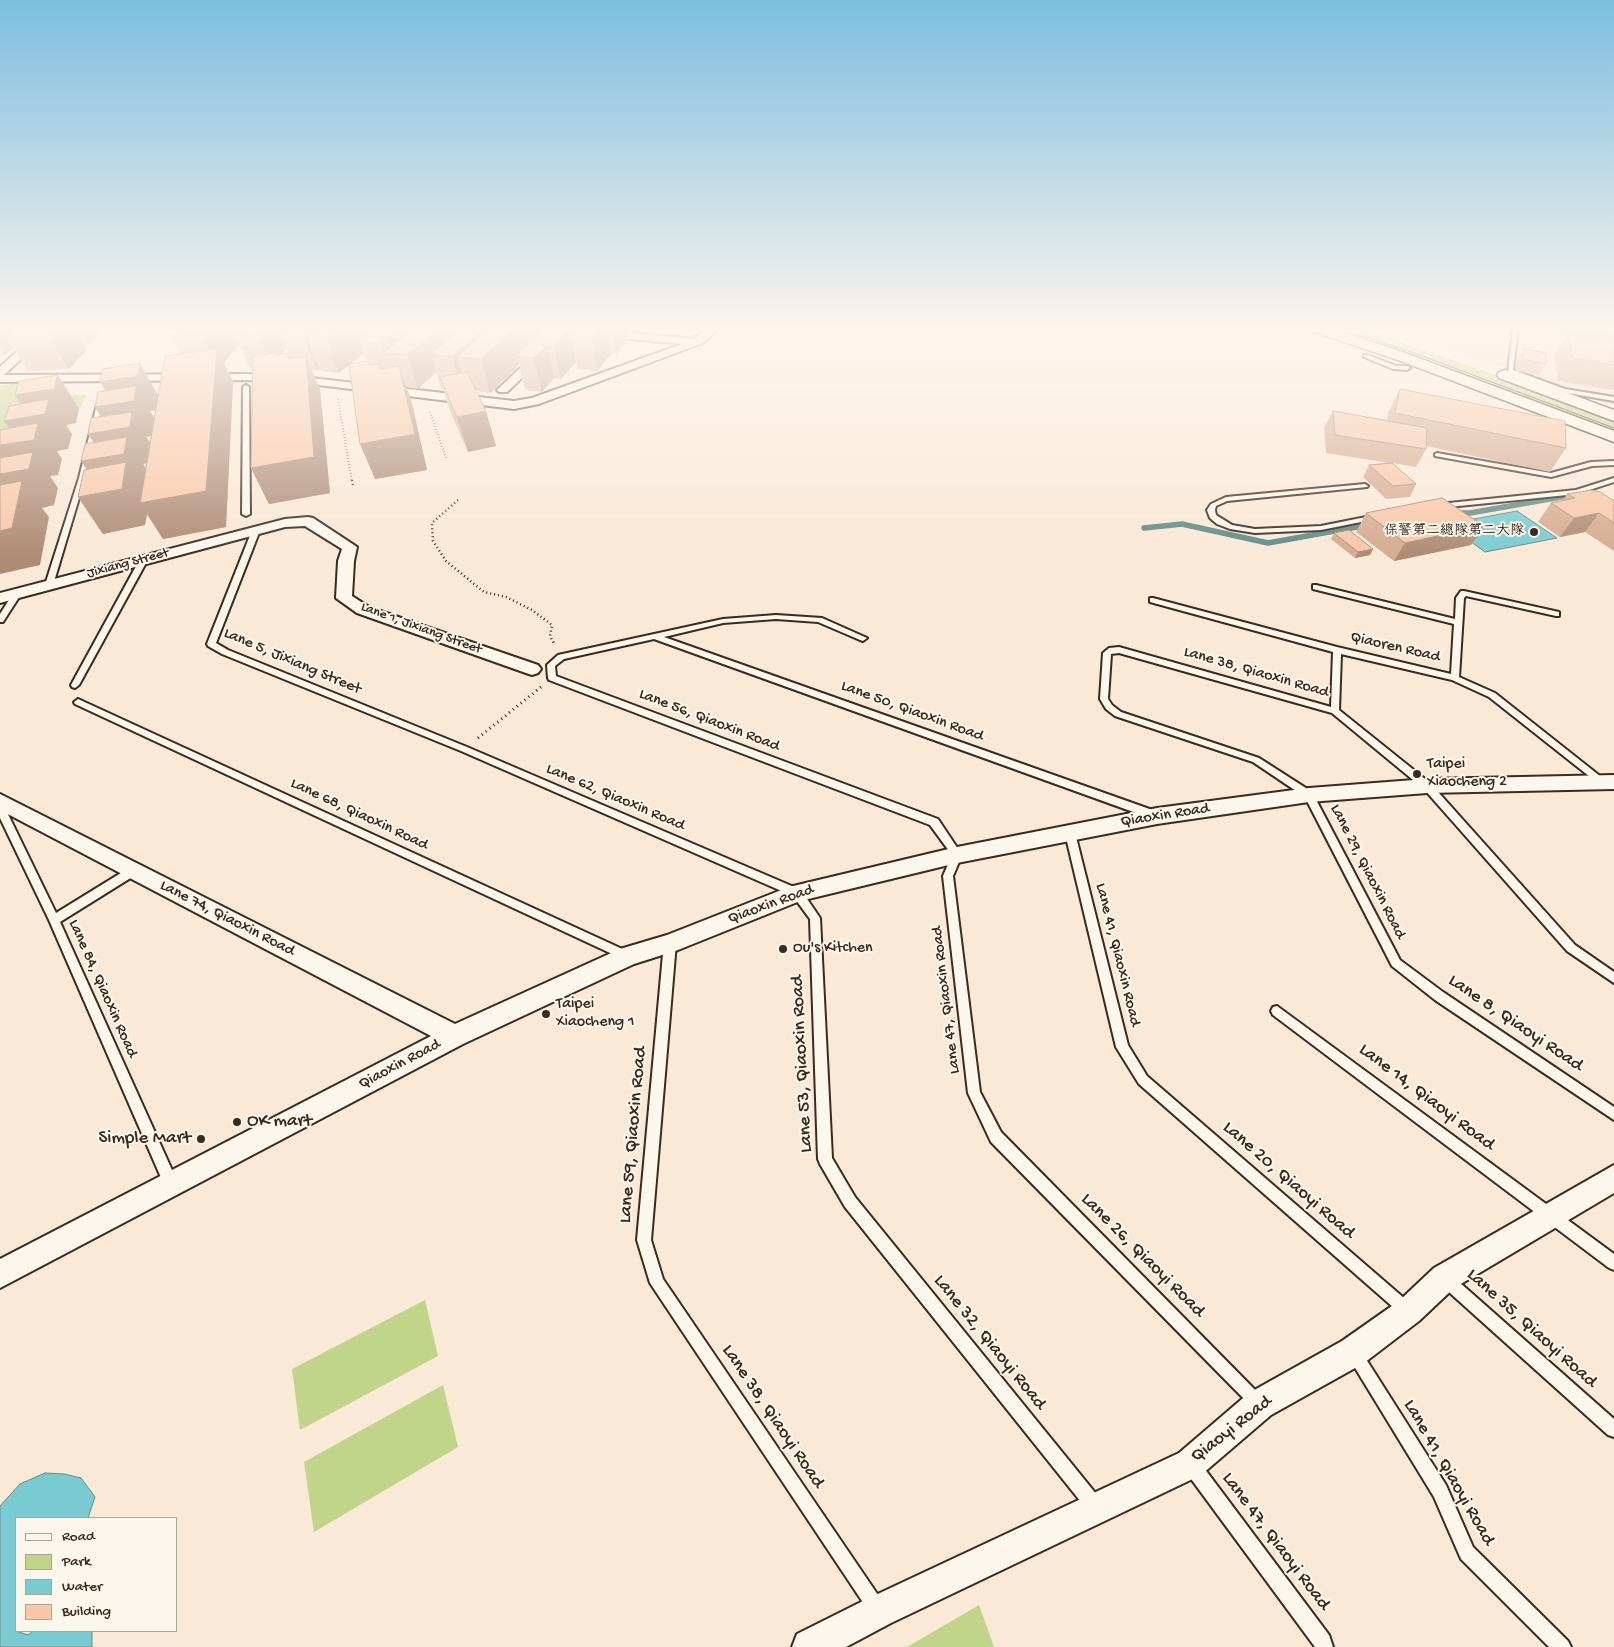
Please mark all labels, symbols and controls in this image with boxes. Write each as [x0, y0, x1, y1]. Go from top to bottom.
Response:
place label: 保警第二總隊第二大隊 [1384, 524, 1524, 540]
marker: 保警第二總隊第二大隊 [1528, 526, 1540, 538]
street label: Jixiang Street [85, 545, 171, 583]
street label: Lane 1, Jixiang Street [358, 599, 484, 659]
street label: Lane 5, Jixiang Street [220, 624, 364, 700]
street label: Qiaoren Road [1348, 628, 1442, 668]
street label: Lane 38, Qiaoxin Road [1181, 643, 1331, 703]
street label: Lane 50, Qiaoxin Road [838, 677, 986, 747]
street label: Lane 56, Qiaoxin Road [636, 685, 782, 757]
place label: Taipei Xiaocheng 2 [1427, 755, 1507, 793]
street label: Lane 62, Qiaoxin Road [543, 760, 687, 836]
marker: Taipei Xiaocheng 2 [1411, 768, 1423, 780]
street label: Lane 68, Qiaoxin Road [287, 775, 431, 855]
street label: Qiaoxin Road [1119, 800, 1211, 832]
street label: Lane 29, Qiaoxin Road [1325, 801, 1409, 943]
street label: Lane 74, Qiaoxin Road [156, 877, 298, 961]
street label: Qiaoxin Road [726, 881, 816, 929]
street label: Lane 41, Qiaoxin Road [1090, 881, 1144, 1029]
street label: Lane 84, Qiaoxin Road [63, 917, 141, 1061]
street label: Lane 47, Qiaoxin Road [928, 925, 966, 1075]
place label: Ou's Kitchen [793, 939, 873, 959]
marker: Ou's Kitchen [777, 943, 789, 955]
street label: Lane 8, Qiaoyi Road [1443, 970, 1587, 1078]
street label: Lane 53, Qiaoxin Road [787, 975, 819, 1153]
place label: Taipei Xiaocheng 1 [556, 995, 634, 1033]
marker: Taipei Xiaocheng 1 [540, 1008, 552, 1020]
street label: Qiaoxin Road [356, 1035, 444, 1095]
street label: Lane 14, Qiaoyi Road [1353, 1039, 1499, 1157]
street label: Lane 59, Qiaoxin Road [615, 1046, 653, 1224]
place label: OK mart [247, 1111, 312, 1133]
marker: OK mart [231, 1116, 243, 1128]
street label: Lane 20, Qiaoyi Road [1217, 1117, 1359, 1245]
place label: Simple Mart [99, 1128, 191, 1150]
marker: Simple Mart [195, 1133, 207, 1145]
street label: Lane 26, Qiaoyi Road [1075, 1189, 1209, 1323]
street label: Lane 35, Qiaoyi Road [1461, 1264, 1601, 1394]
street label: Lane 32, Qiaoyi Road [928, 1271, 1050, 1415]
street label: Lane 38, Qiaoyi Road [715, 1341, 829, 1493]
street label: Qiaoyi Road [1187, 1391, 1277, 1469]
street label: Lane 41, Qiaoyi Road [1397, 1396, 1499, 1550]
street label: Lane 47, Qiaoyi Road [1216, 1468, 1334, 1616]
legend [15, 1517, 178, 1632]
text: Road [62, 1528, 95, 1546]
text: Park [62, 1553, 91, 1571]
text: Water [62, 1578, 102, 1596]
text: Building [62, 1603, 111, 1621]

